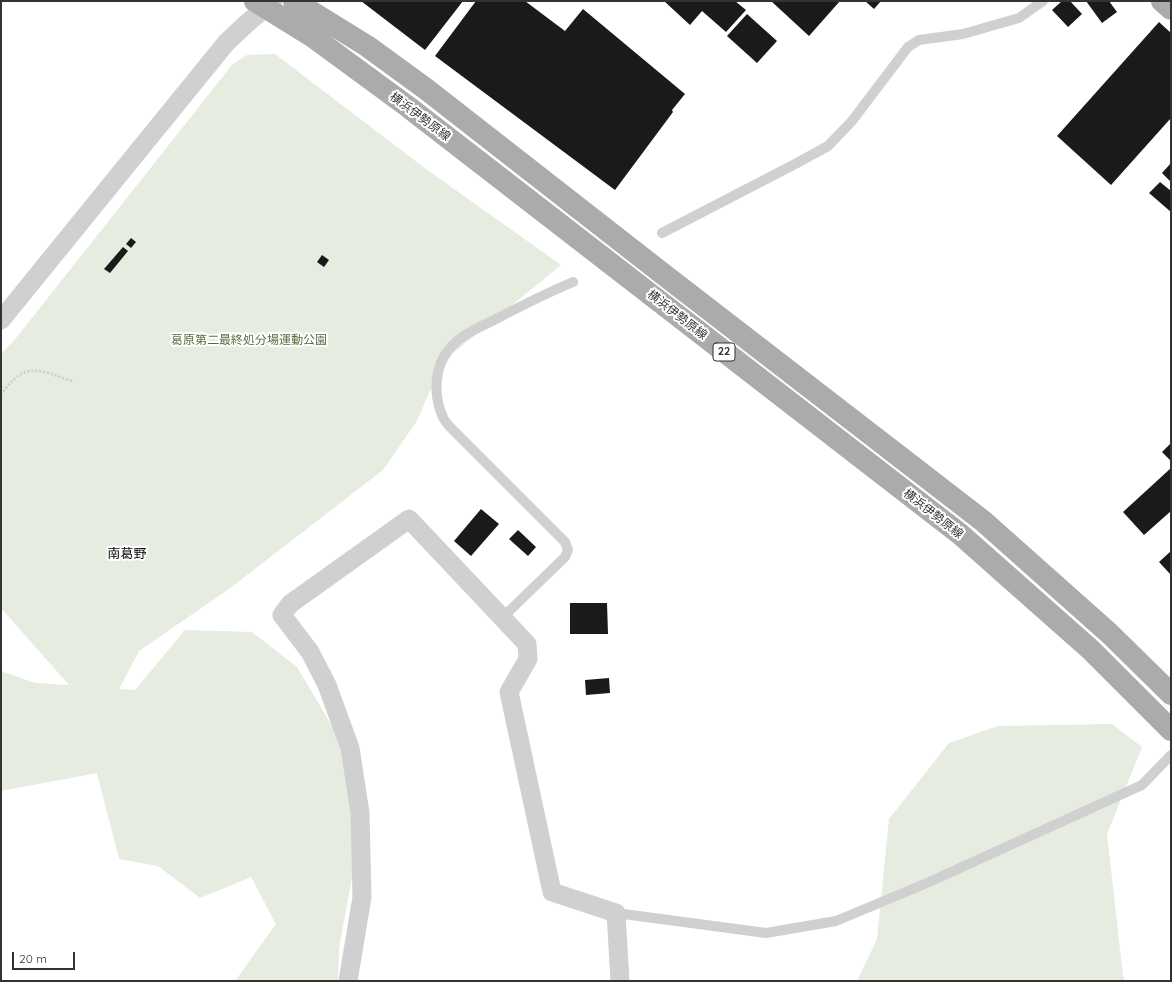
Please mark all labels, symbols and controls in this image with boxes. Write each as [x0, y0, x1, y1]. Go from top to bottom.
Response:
street label: 横浜伊勢原線 [387, 90, 453, 144]
street label: 横浜伊勢原線 [644, 287, 710, 343]
park label: 葛原第二最終処分場運動公園 [171, 333, 327, 347]
road number: 22 [713, 343, 735, 361]
street label: 横浜伊勢原線 [900, 486, 966, 542]
district label: 南葛野 [108, 546, 146, 562]
scale bar [14, 944, 77, 970]
text: 20 m [19, 951, 47, 966]

